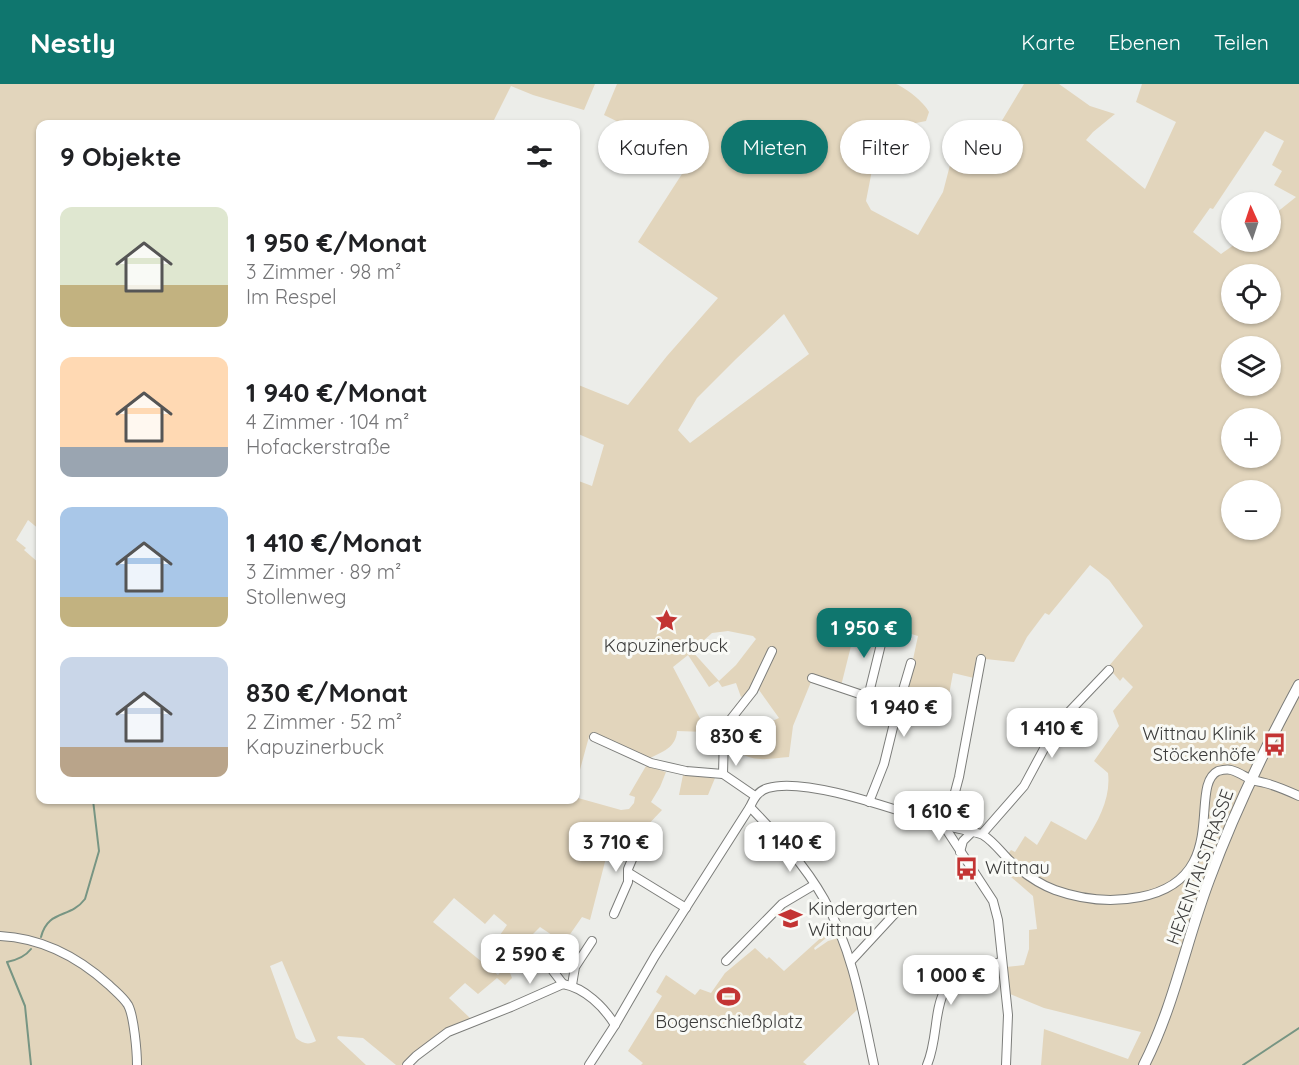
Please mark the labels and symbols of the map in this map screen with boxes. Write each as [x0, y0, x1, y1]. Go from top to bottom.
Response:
north arrow [1221, 192, 1281, 252]
place icon: Kapuzinerbuck [653, 607, 679, 633]
pin: 1 950 € [809, 608, 919, 659]
place label: Kapuzinerbuck [604, 634, 728, 657]
pin: 1 940 € [849, 687, 959, 738]
pin: 1 410 € [997, 708, 1107, 759]
pin: 830 € [694, 716, 778, 767]
place label: Wittnau Klinik Stöckenhöfe [1142, 722, 1256, 766]
bus stop icon: Wittnau Klinik Stöckenhöfe [1261, 731, 1287, 757]
street label: HEXENTALSTRASSE [1161, 786, 1238, 948]
pin: 1 610 € [884, 791, 994, 842]
pin: 3 710 € [561, 822, 671, 873]
pin: 1 140 € [735, 822, 845, 873]
bus stop icon: Wittnau [954, 855, 980, 881]
place label: Wittnau [985, 856, 1050, 879]
place label: Kindergarten Wittnau [808, 897, 918, 941]
school or university icon: Kindergarten Wittnau [777, 906, 803, 932]
pin: 2 590 € [475, 934, 585, 985]
pin: 1 000 € [896, 955, 1006, 1006]
sports icon: Bogenschießplatz [716, 983, 742, 1009]
place label: Bogenschießplatz [655, 1010, 803, 1033]

